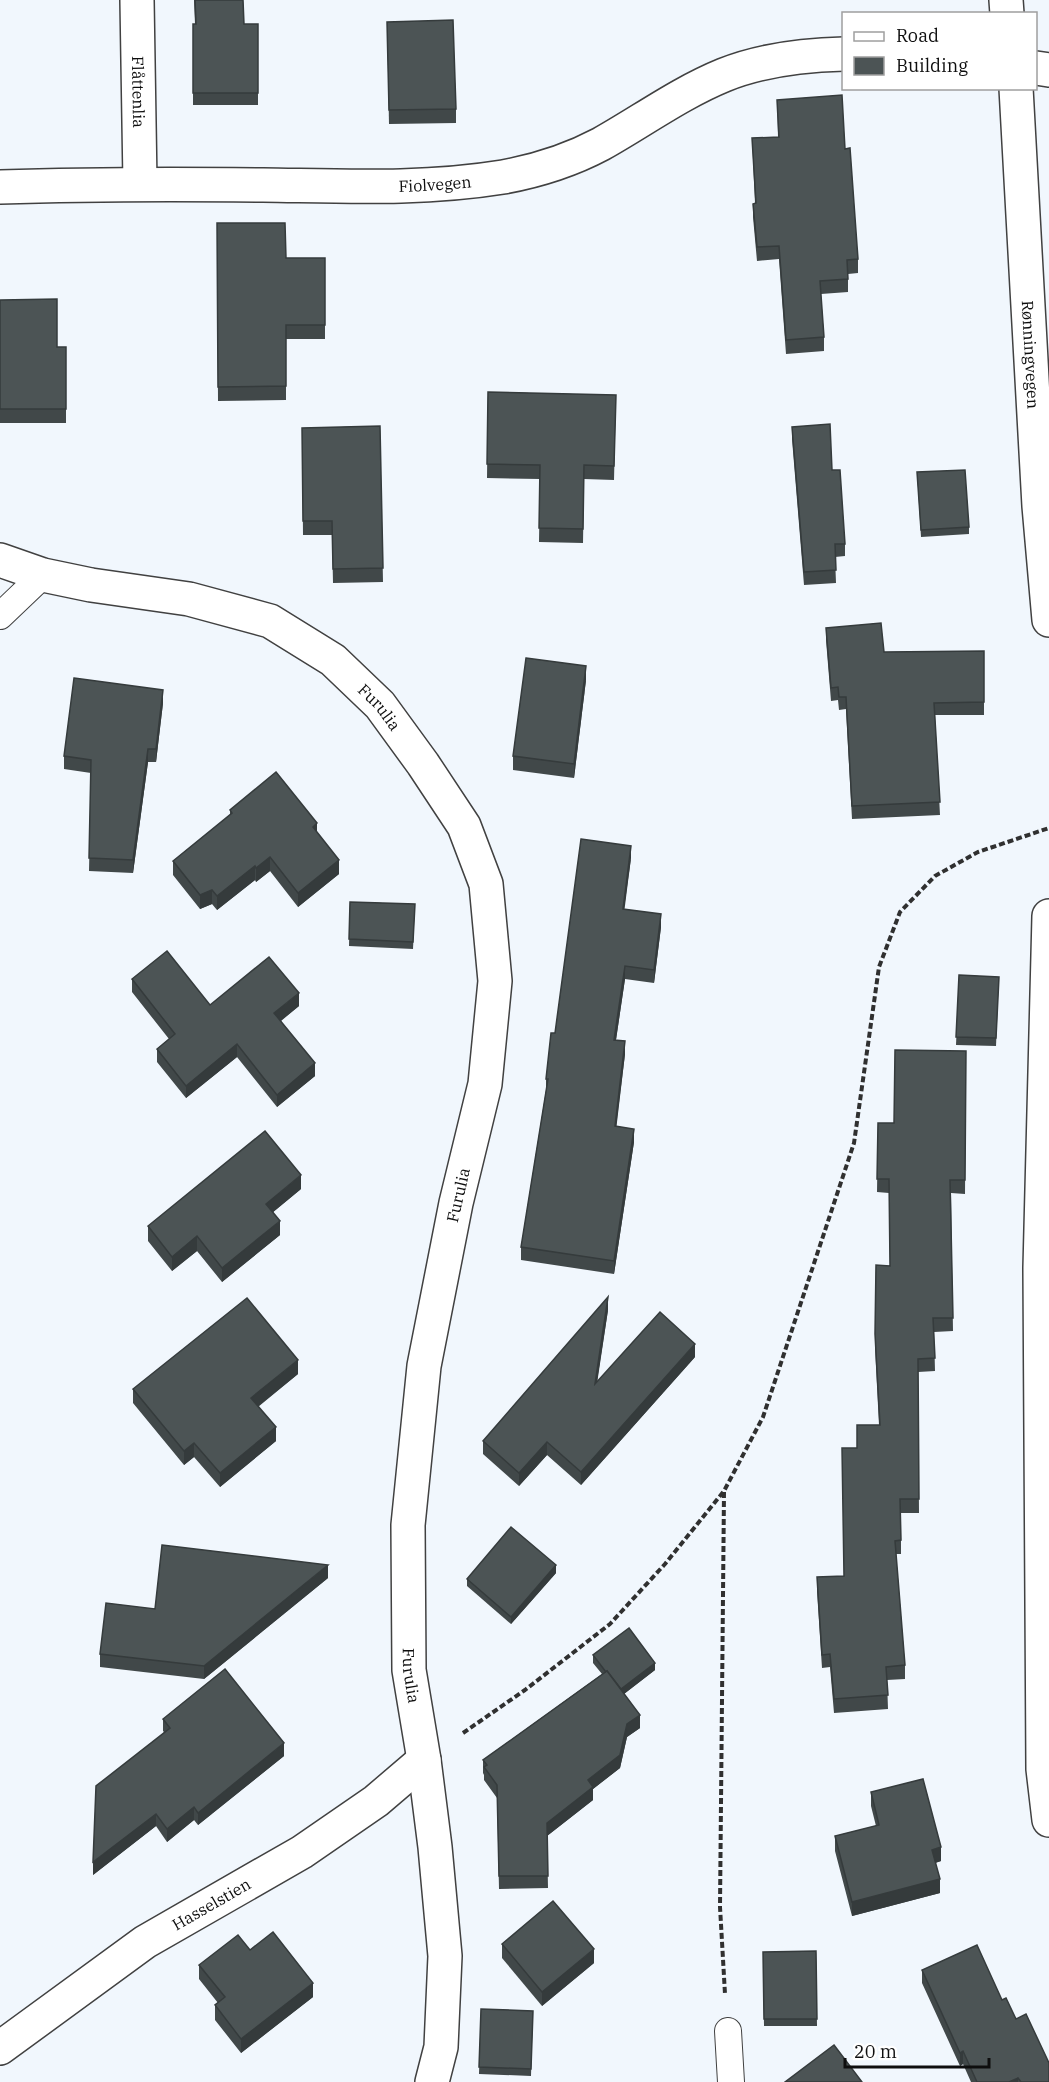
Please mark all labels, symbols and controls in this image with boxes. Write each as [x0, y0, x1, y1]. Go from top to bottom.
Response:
legend [842, 12, 1037, 90]
text: Road [896, 24, 939, 47]
text: Building [896, 54, 968, 77]
street label: Flåttenlia [128, 56, 149, 128]
street label: Fiolvegen [398, 171, 472, 196]
street label: Rønningvegen [1018, 300, 1044, 409]
street label: Furulia [354, 680, 405, 735]
street label: Furulia [442, 1166, 474, 1224]
street label: Furulia [399, 1648, 424, 1705]
street label: Hasselstien [168, 1874, 254, 1934]
scale bar [845, 2031, 989, 2069]
text: 20 m [854, 2040, 897, 2063]

